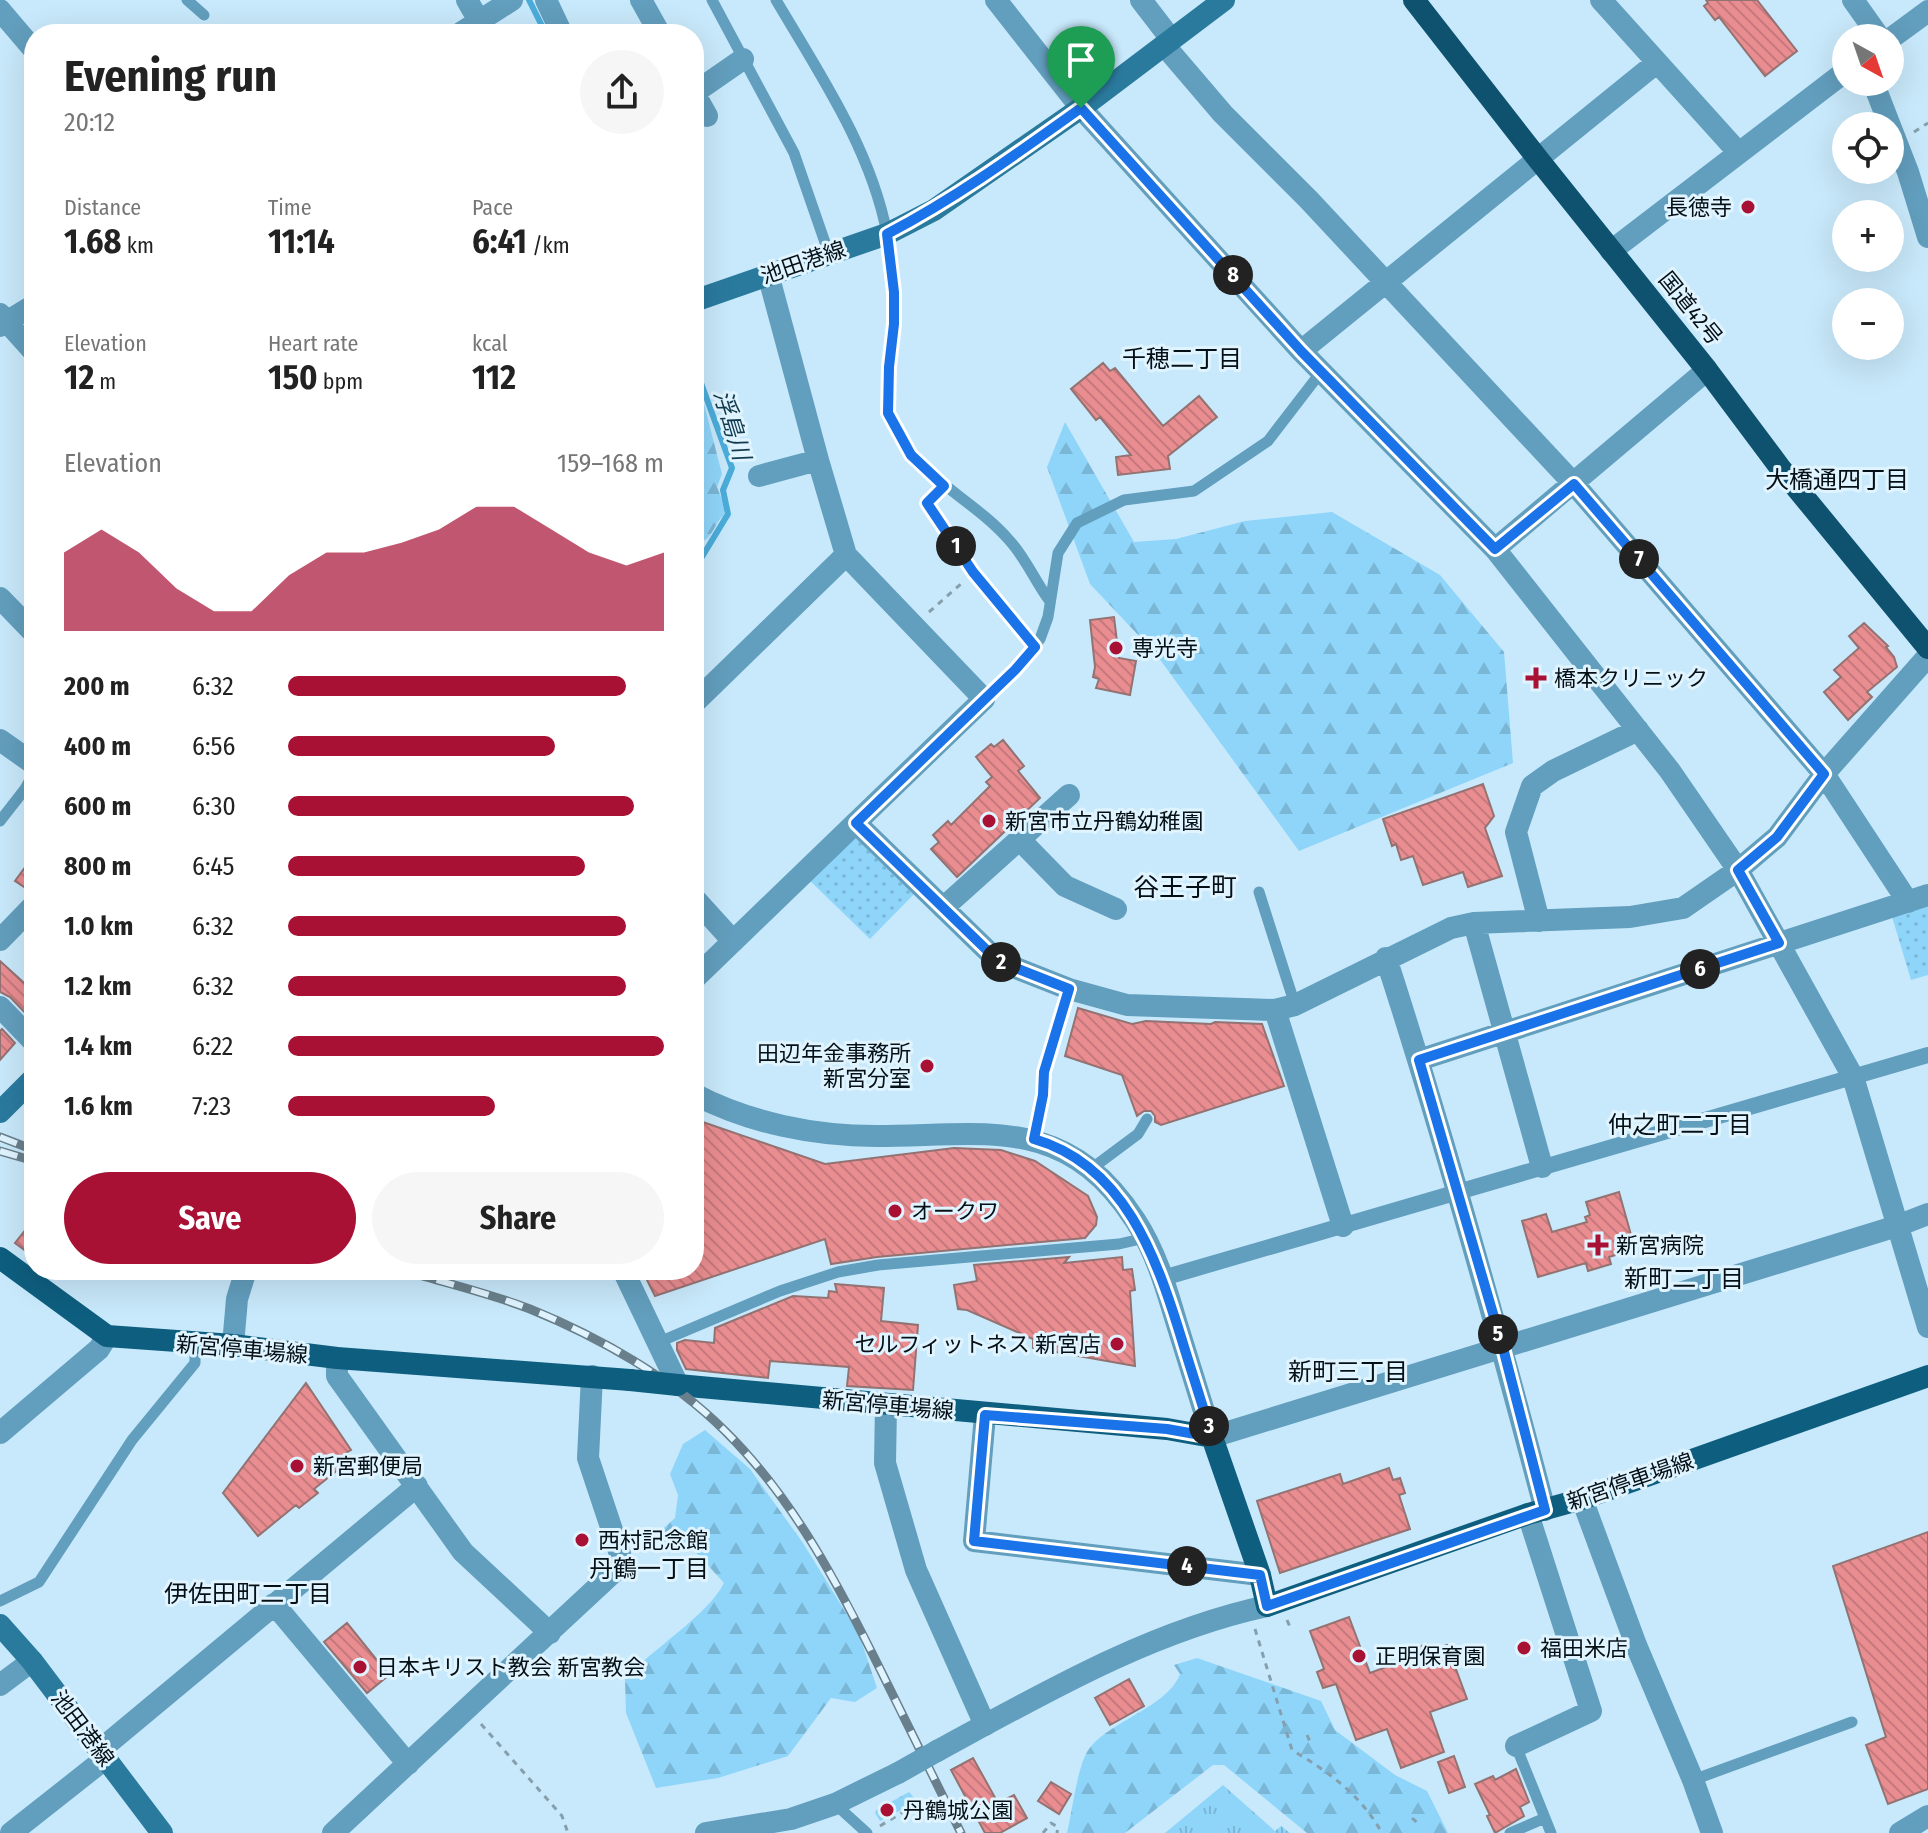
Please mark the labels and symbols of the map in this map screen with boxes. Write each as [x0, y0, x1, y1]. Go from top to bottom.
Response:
north arrow [1832, 24, 1904, 96]
pin [1047, 26, 1115, 108]
place label: 長徳寺 [1666, 194, 1732, 221]
marker: 長徳寺 [1739, 198, 1757, 216]
street label: 池田港線 [757, 235, 849, 290]
pin: 8 [1213, 255, 1253, 295]
street label: 国道42号 [1653, 266, 1728, 350]
district label: 千穂二丁目 [1122, 345, 1242, 373]
water label: 浮島川 [708, 386, 757, 466]
district label: 大橋通四丁目 [1765, 466, 1909, 494]
pin: 1 [936, 526, 976, 566]
pin: 7 [1619, 539, 1659, 579]
place label: 専光寺 [1132, 635, 1198, 662]
marker: 専光寺 [1107, 639, 1125, 657]
place label: 橋本クリニック [1554, 665, 1708, 692]
marker: 橋本クリニック [1525, 667, 1547, 689]
place label: 新宮市立丹鶴幼稚園 [1005, 808, 1203, 835]
marker: 新宮市立丹鶴幼稚園 [980, 812, 998, 830]
district label: 谷王子町 [1133, 872, 1237, 903]
pin: 2 [981, 942, 1021, 982]
pin: 6 [1680, 949, 1720, 989]
place label: 田辺年金事務所 新宮分室 [757, 1040, 911, 1092]
marker: 田辺年金事務所 新宮分室 [918, 1057, 936, 1075]
district label: 仲之町二丁目 [1608, 1111, 1752, 1139]
place label: オークワ [911, 1198, 999, 1225]
marker: オークワ [886, 1202, 904, 1220]
place label: 新宮病院 [1616, 1232, 1704, 1259]
marker: 新宮病院 [1587, 1234, 1609, 1256]
district label: 新町二丁目 [1624, 1265, 1744, 1293]
pin: 5 [1478, 1314, 1518, 1354]
street label: 新宮停車場線 [175, 1330, 309, 1369]
place label: セルフィットネス 新宮店 [854, 1331, 1101, 1358]
marker: セルフィットネス 新宮店 [1108, 1335, 1126, 1353]
district label: 新町三丁目 [1288, 1358, 1408, 1386]
street label: 新宮停車場線 [821, 1386, 955, 1425]
pin: 3 [1189, 1406, 1229, 1446]
street label: 新宮停車場線 [1563, 1447, 1697, 1516]
place label: 新宮郵便局 [313, 1453, 423, 1480]
marker: 新宮郵便局 [288, 1457, 306, 1475]
place label: 西村記念館 [598, 1527, 708, 1554]
marker: 西村記念館 [573, 1531, 591, 1549]
pin: 4 [1167, 1546, 1207, 1586]
district label: 丹鶴一丁目 [589, 1555, 709, 1583]
district label: 伊佐田町二丁目 [164, 1580, 332, 1608]
place label: 福田米店 [1540, 1635, 1628, 1662]
marker: 福田米店 [1515, 1639, 1533, 1657]
place label: 正明保育園 [1375, 1643, 1485, 1670]
marker: 正明保育園 [1350, 1647, 1368, 1665]
place label: 日本キリスト教会 新宮教会 [376, 1654, 645, 1681]
marker: 日本キリスト教会 新宮教会 [351, 1658, 369, 1676]
street label: 池田港線 [45, 1685, 120, 1772]
place label: 丹鶴城公園 [903, 1797, 1013, 1824]
marker: 丹鶴城公園 [878, 1801, 896, 1819]

